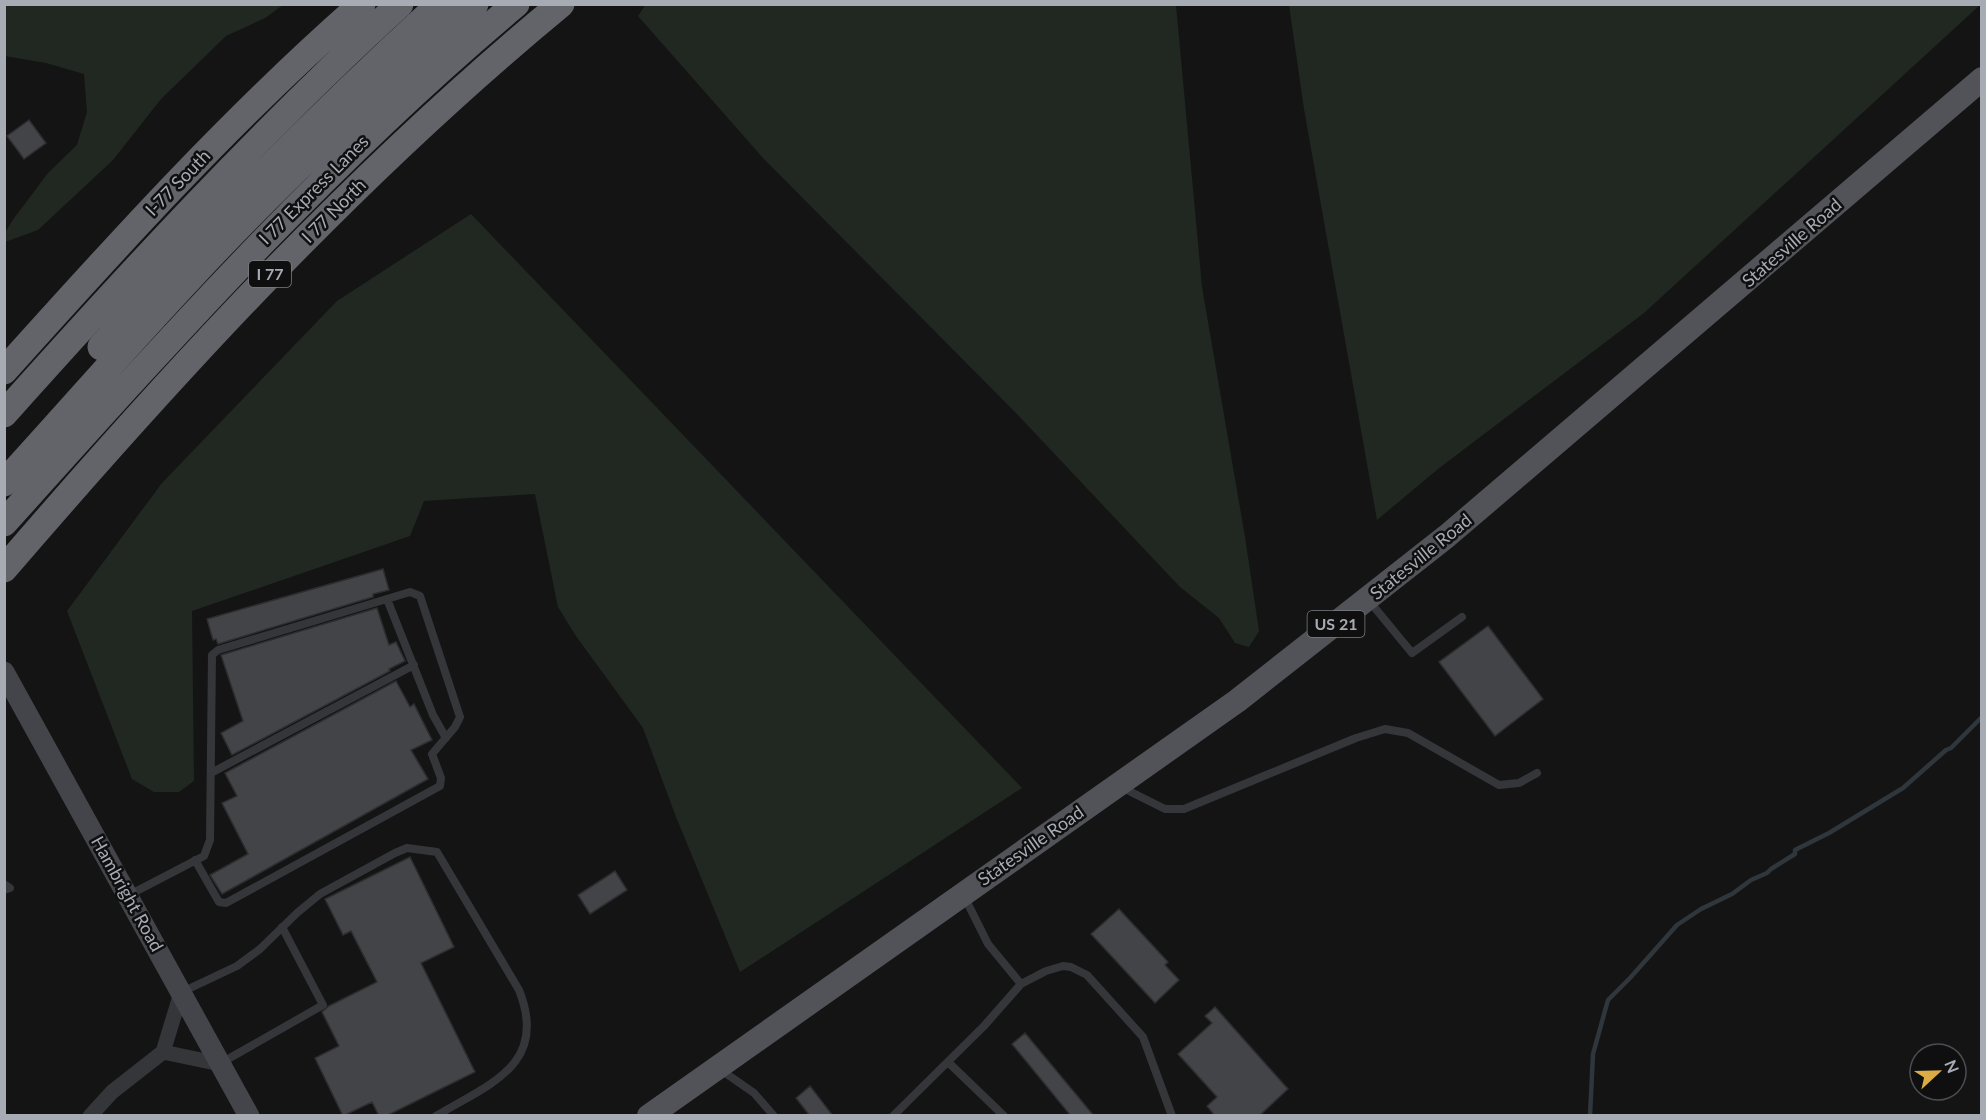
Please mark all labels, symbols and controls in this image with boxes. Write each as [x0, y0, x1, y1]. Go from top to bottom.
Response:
street label: I 77 Express Lanes [254, 130, 373, 249]
street label: I-77 South [140, 145, 214, 220]
street label: I 77 North [297, 174, 370, 247]
street label: Statesville Road [1737, 193, 1845, 291]
road number: I 77 [249, 261, 291, 287]
street label: Statesville Road [1365, 509, 1476, 604]
road number: US 21 [1308, 611, 1364, 637]
street label: Statesville Road [973, 801, 1088, 890]
street label: Hambright Road [87, 832, 169, 955]
north arrow [1908, 1042, 1968, 1102]
text: N [1941, 1057, 1963, 1075]

